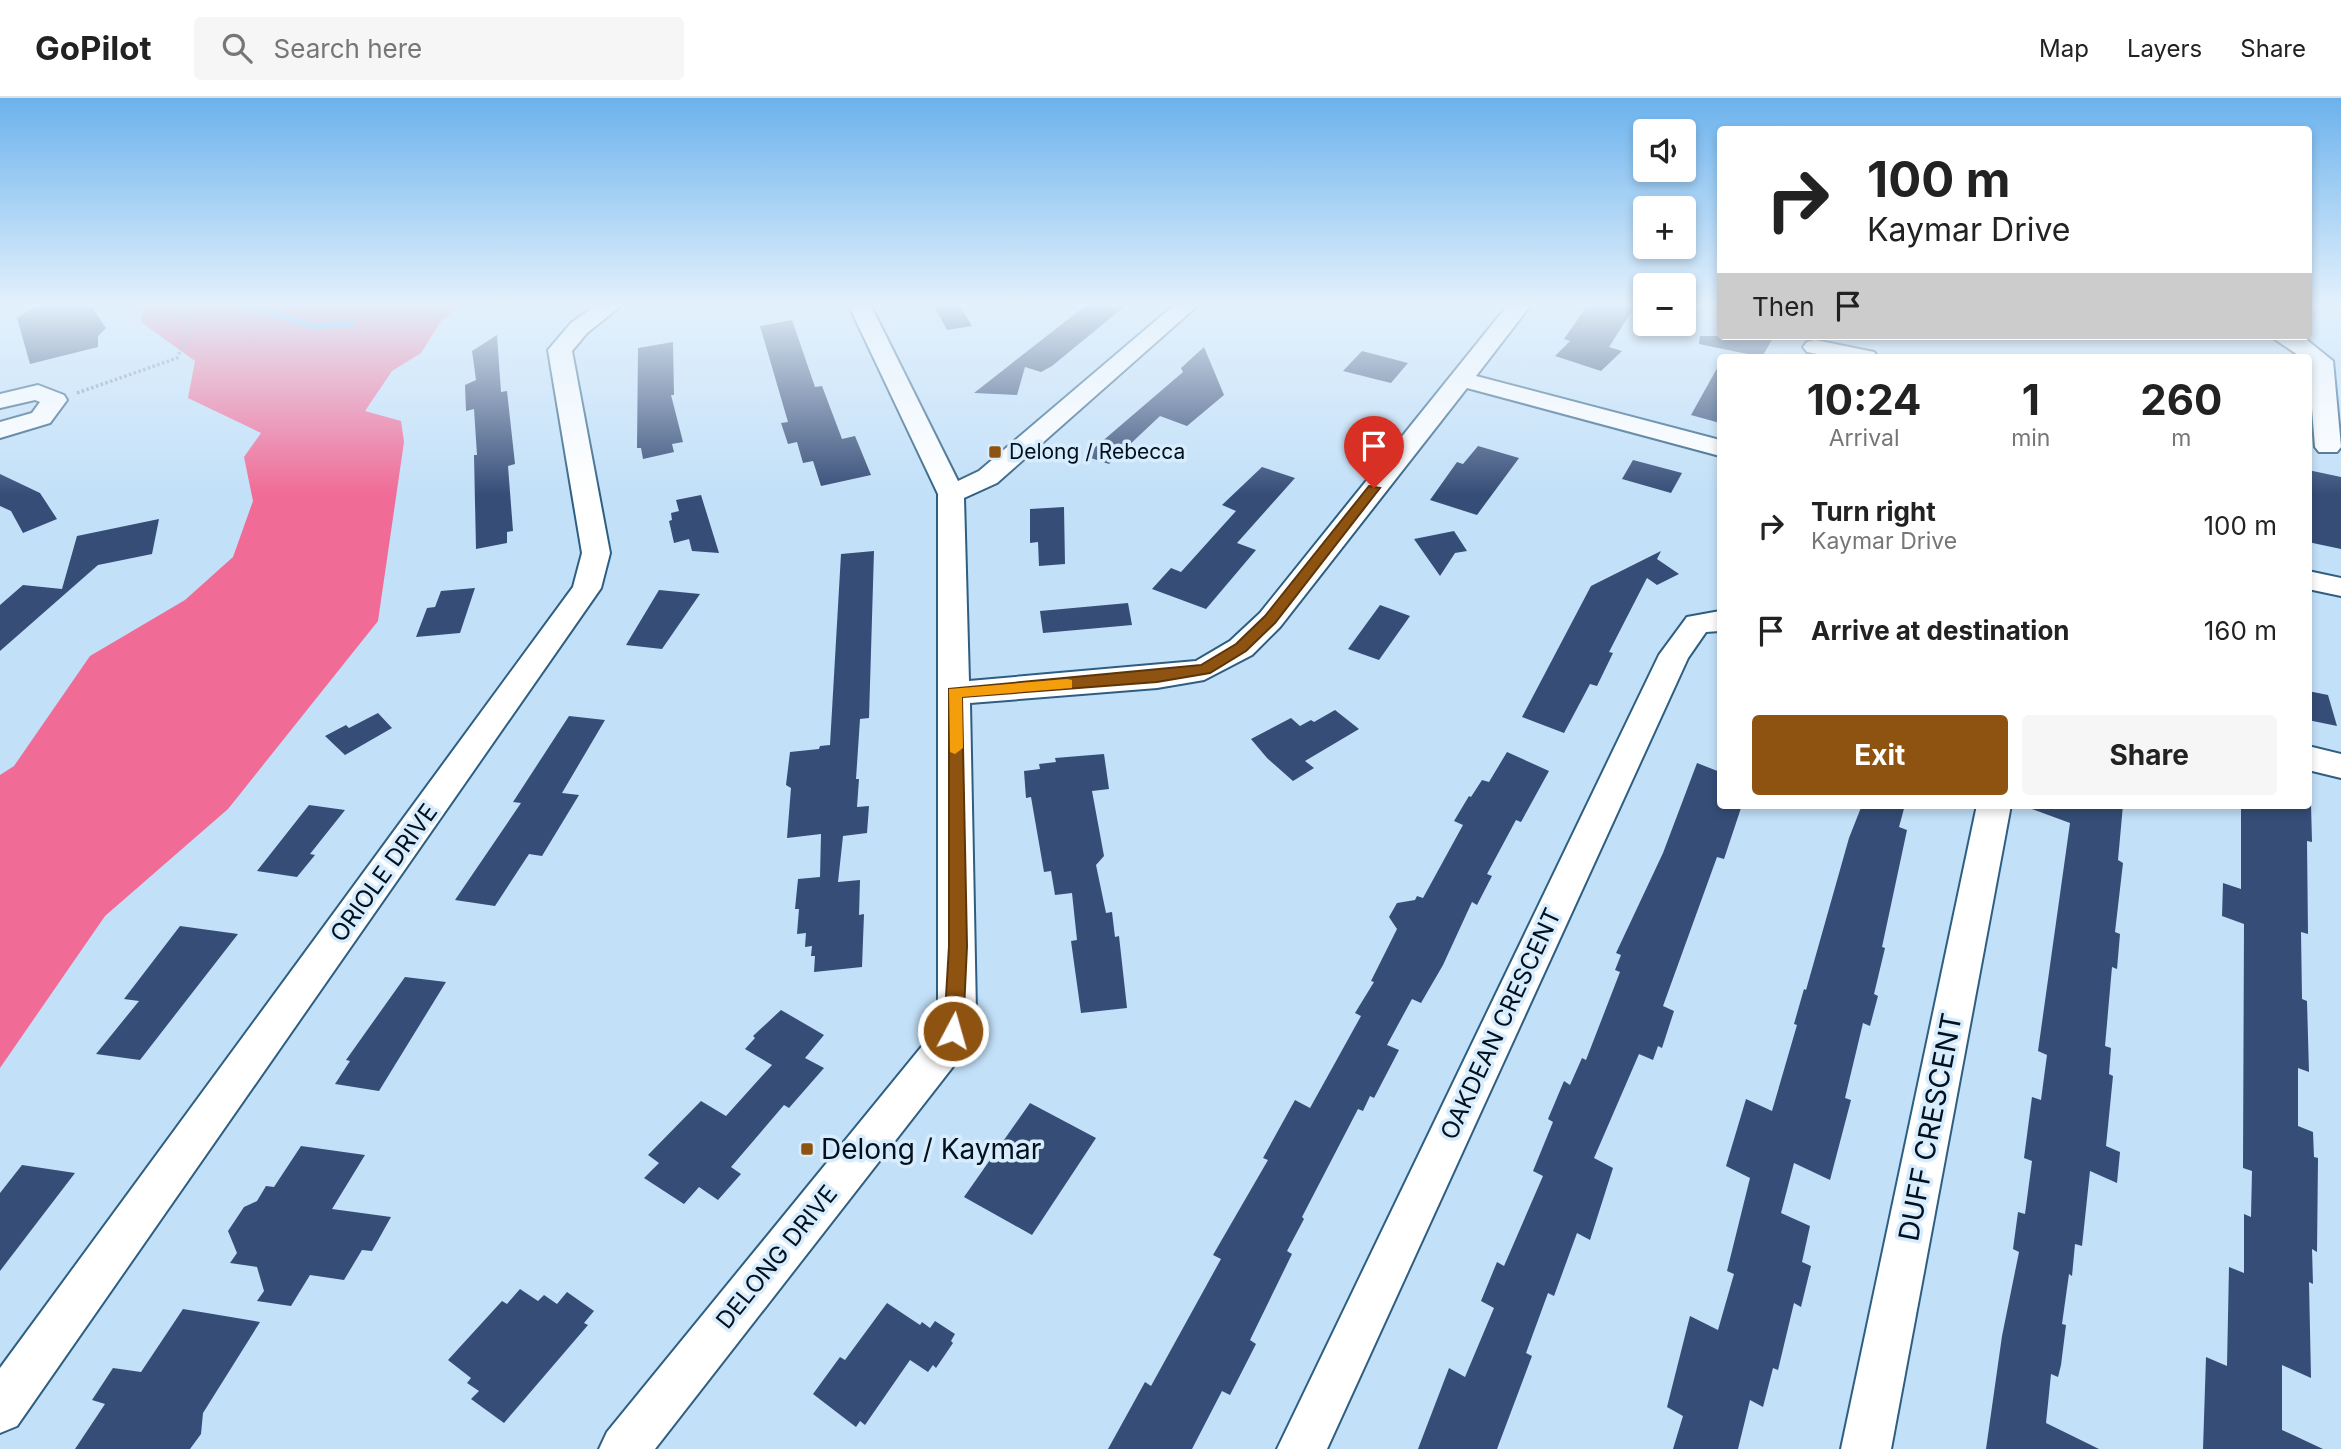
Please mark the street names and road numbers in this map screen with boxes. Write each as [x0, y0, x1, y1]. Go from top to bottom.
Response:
street label: ORIOLE DRIVE [324, 798, 443, 947]
street label: OAKDEAN CRESCENT [1434, 904, 1567, 1144]
street label: DUFF CRESCENT [1891, 1010, 1969, 1244]
street label: DELONG DRIVE [710, 1179, 843, 1334]

